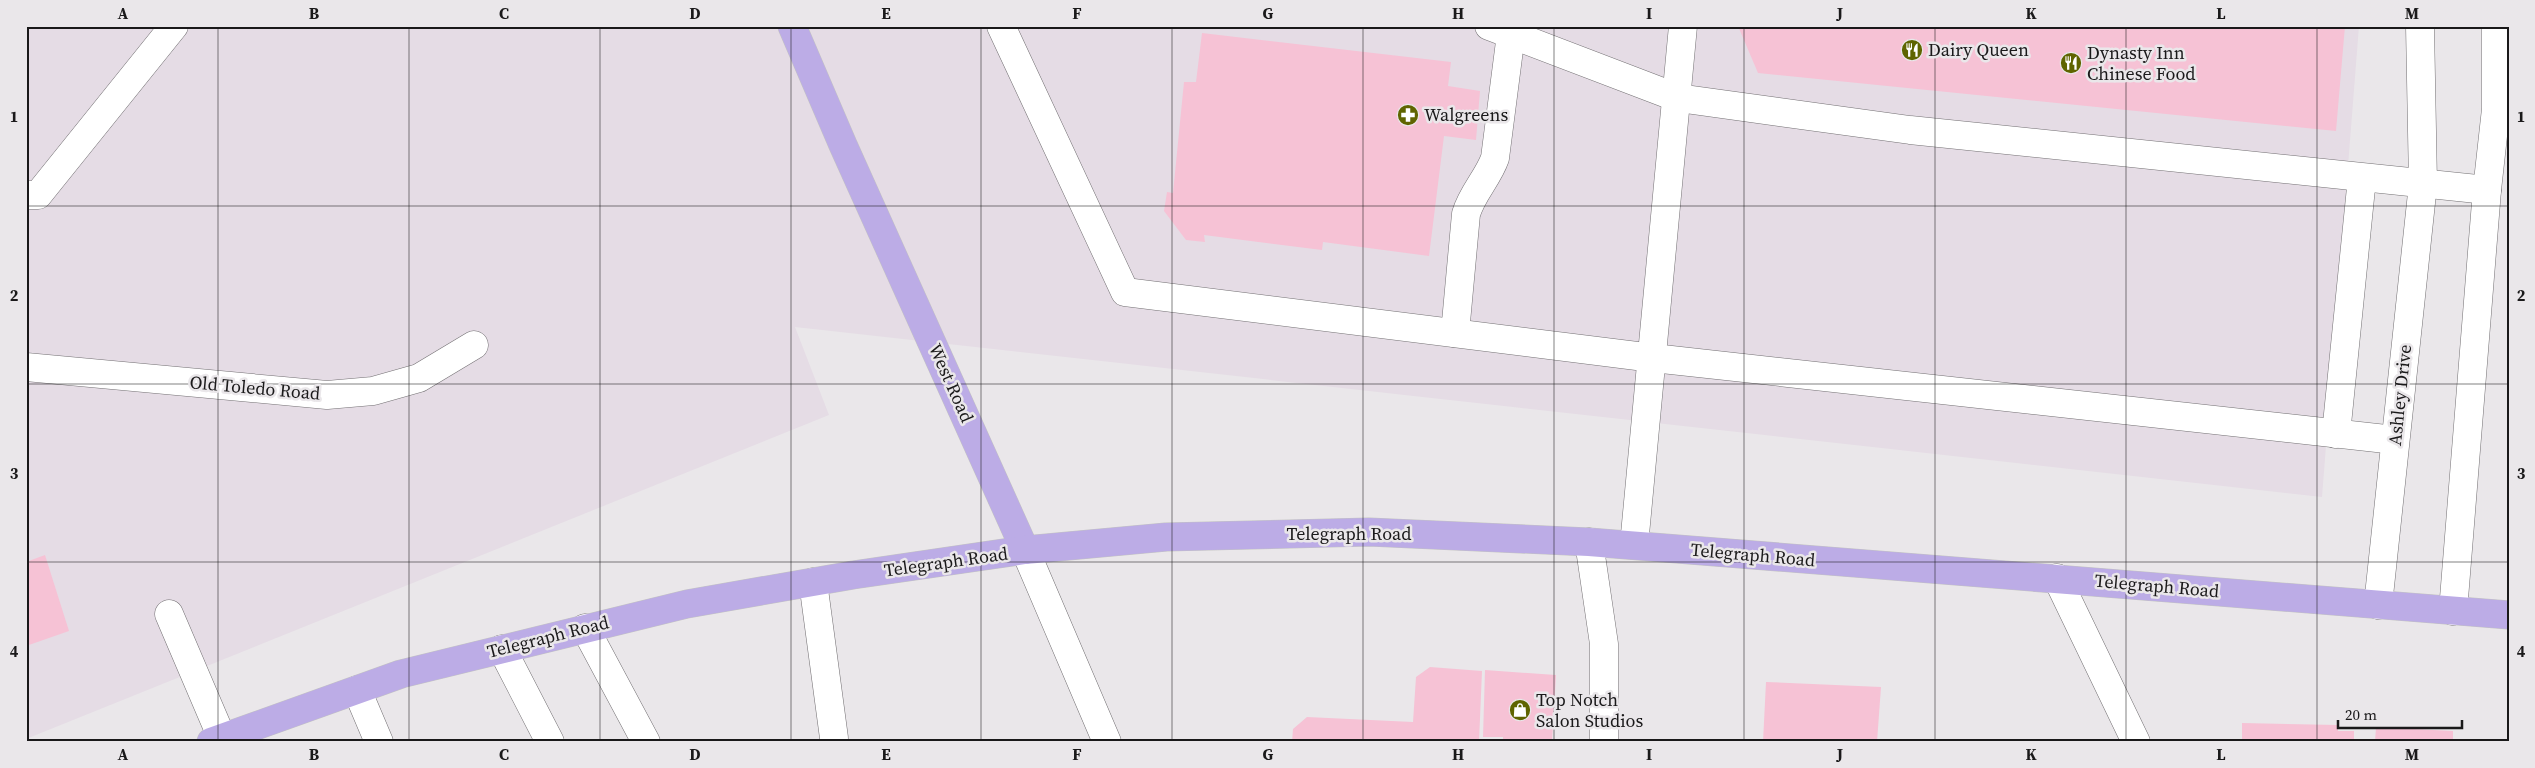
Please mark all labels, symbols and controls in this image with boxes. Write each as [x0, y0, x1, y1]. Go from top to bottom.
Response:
text: A [118, 2, 129, 24]
text: B [309, 2, 320, 24]
text: C [499, 2, 509, 24]
text: D [689, 2, 701, 24]
text: E [881, 2, 891, 24]
text: F [1072, 2, 1082, 24]
text: G [1263, 2, 1274, 24]
text: H [1452, 2, 1464, 24]
text: I [1646, 2, 1652, 24]
text: J [1836, 2, 1843, 24]
text: K [2025, 2, 2037, 24]
text: L [2216, 2, 2226, 24]
text: M [2405, 2, 2419, 24]
place label: Dairy Queen [1928, 37, 2029, 62]
restaurant icon: Dairy Queen [1900, 38, 1924, 62]
place label: Dynasty Inn Chinese Food [2087, 40, 2195, 86]
restaurant icon: Dynasty Inn Chinese Food [2059, 51, 2083, 75]
place label: Walgreens [1424, 102, 1508, 127]
pharmacy icon: Walgreens [1396, 103, 1420, 127]
text: 1 [10, 105, 18, 127]
text: 1 [2517, 105, 2525, 127]
text: 2 [10, 284, 19, 306]
text: 2 [2517, 284, 2526, 306]
street label: West Road [923, 339, 980, 426]
street label: Ashley Drive [2382, 343, 2417, 447]
street label: Old Toledo Road [189, 369, 321, 406]
text: 3 [10, 462, 19, 484]
text: 3 [2517, 462, 2526, 484]
street label: Telegraph Road [1287, 521, 1411, 546]
street label: Telegraph Road [1690, 537, 1816, 572]
street label: Telegraph Road [882, 540, 1009, 583]
street label: Telegraph Road [2094, 568, 2220, 603]
street label: Telegraph Road [484, 609, 611, 664]
text: 4 [10, 640, 19, 662]
text: 4 [2517, 640, 2526, 662]
place label: Top Notch Salon Studios [1536, 687, 1643, 733]
shop icon: Top Notch Salon Studios [1508, 698, 1532, 722]
scale bar [2338, 698, 2461, 730]
text: 20 m [2345, 704, 2377, 725]
text: A [118, 743, 129, 765]
text: B [309, 743, 320, 765]
text: C [499, 743, 509, 765]
text: D [689, 743, 701, 765]
text: E [881, 743, 891, 765]
text: F [1072, 743, 1082, 765]
text: G [1263, 743, 1274, 765]
text: H [1452, 743, 1464, 765]
text: I [1646, 743, 1652, 765]
text: J [1836, 743, 1843, 765]
text: K [2025, 743, 2037, 765]
text: L [2216, 743, 2226, 765]
text: M [2405, 743, 2419, 765]

